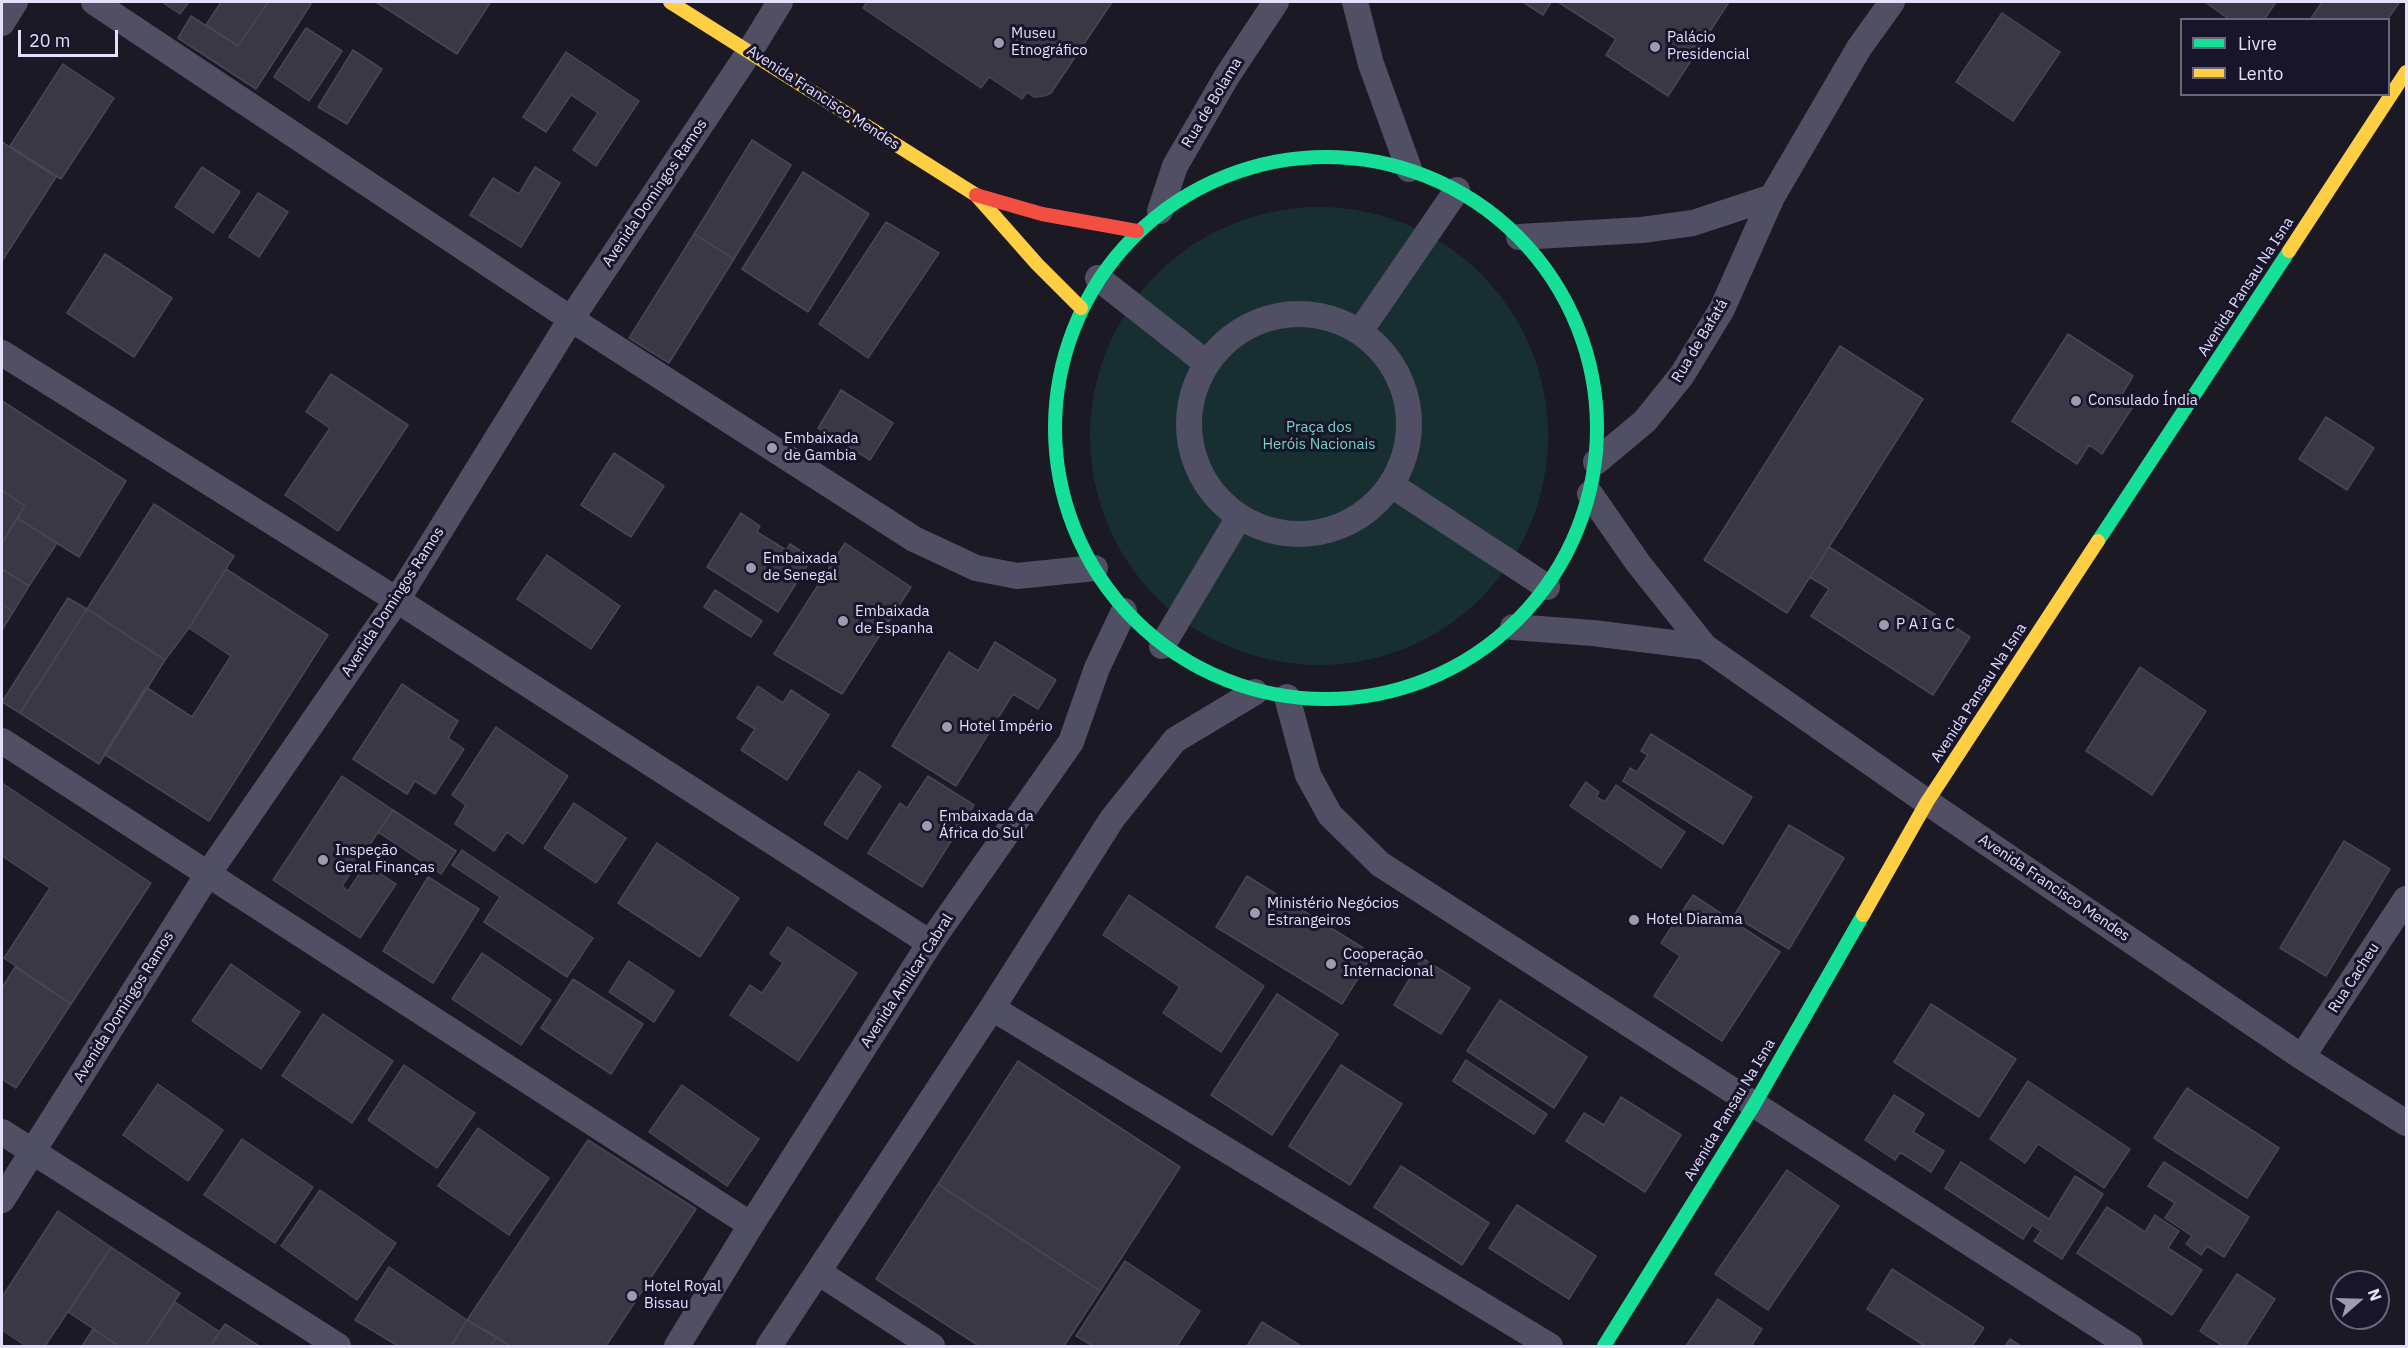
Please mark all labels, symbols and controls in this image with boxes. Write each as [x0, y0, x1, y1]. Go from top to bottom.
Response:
scale bar [21, 18, 122, 56]
legend [2180, 18, 2390, 96]
place label: Museu Etnográfico [1011, 25, 1088, 60]
text: 20 m [29, 29, 71, 52]
place label: Palácio Presidencial [1667, 29, 1749, 64]
text: Livre [2238, 32, 2277, 55]
marker: Museu Etnográfico [992, 36, 1006, 50]
marker: Palácio Presidencial [1648, 40, 1662, 54]
street label: Avenida Francisco Mendes [743, 42, 903, 154]
street label: Rua de Bolama [1178, 55, 1246, 151]
text: Lento [2238, 62, 2283, 85]
street label: Avenida Domingos Ramos [599, 116, 711, 270]
street label: Avenida Pansau Na Isna [2194, 214, 2298, 360]
street label: Rua de Bafatá [1668, 296, 1732, 386]
place label: Consulado Índia [2088, 392, 2198, 410]
marker: Consulado Índia [2069, 394, 2083, 408]
park label: Praça dos Heróis Nacionais [1262, 419, 1376, 454]
place label: Embaixada de Gambia [784, 430, 859, 465]
marker: Embaixada de Gambia [765, 441, 779, 455]
street label: Avenida Domingos Ramos [338, 524, 448, 680]
place label: Embaixada de Senegal [763, 550, 838, 585]
marker: Embaixada de Senegal [744, 561, 758, 575]
place label: Embaixada de Espanha [855, 603, 933, 638]
marker: Embaixada de Espanha [836, 614, 850, 628]
place label: P A I G C [1896, 616, 1955, 634]
marker: P A I G C [1877, 618, 1891, 632]
street label: Avenida Pansau Na Isna [1927, 620, 2031, 766]
place label: Hotel Império [959, 718, 1053, 736]
marker: Hotel Império [940, 720, 954, 734]
place label: Embaixada da África do Sul [939, 808, 1034, 843]
marker: Embaixada da África do Sul [920, 819, 934, 833]
street label: Avenida Francisco Mendes [1975, 831, 2133, 945]
place label: Inspeção Geral Finanças [335, 842, 435, 877]
marker: Inspeção Geral Finanças [316, 853, 330, 867]
place label: Ministério Negócios Estrangeiros [1267, 895, 1399, 930]
marker: Ministério Negócios Estrangeiros [1248, 906, 1262, 920]
street label: Avenida Amilcar Cabral [857, 911, 957, 1051]
place label: Hotel Diarama [1646, 911, 1742, 929]
marker: Hotel Diarama [1627, 913, 1641, 927]
street label: Avenida Domingos Ramos [70, 928, 178, 1086]
street label: Rua Cacheu [2325, 940, 2383, 1016]
place label: Cooperação Internacional [1343, 946, 1433, 981]
marker: Cooperação Internacional [1324, 957, 1338, 971]
street label: Avenida Pansau Na Isna [1681, 1036, 1779, 1184]
north arrow [2330, 1270, 2390, 1330]
place label: Hotel Royal Bissau [644, 1278, 721, 1313]
text: N [2364, 1286, 2386, 1303]
marker: Hotel Royal Bissau [625, 1289, 639, 1303]

